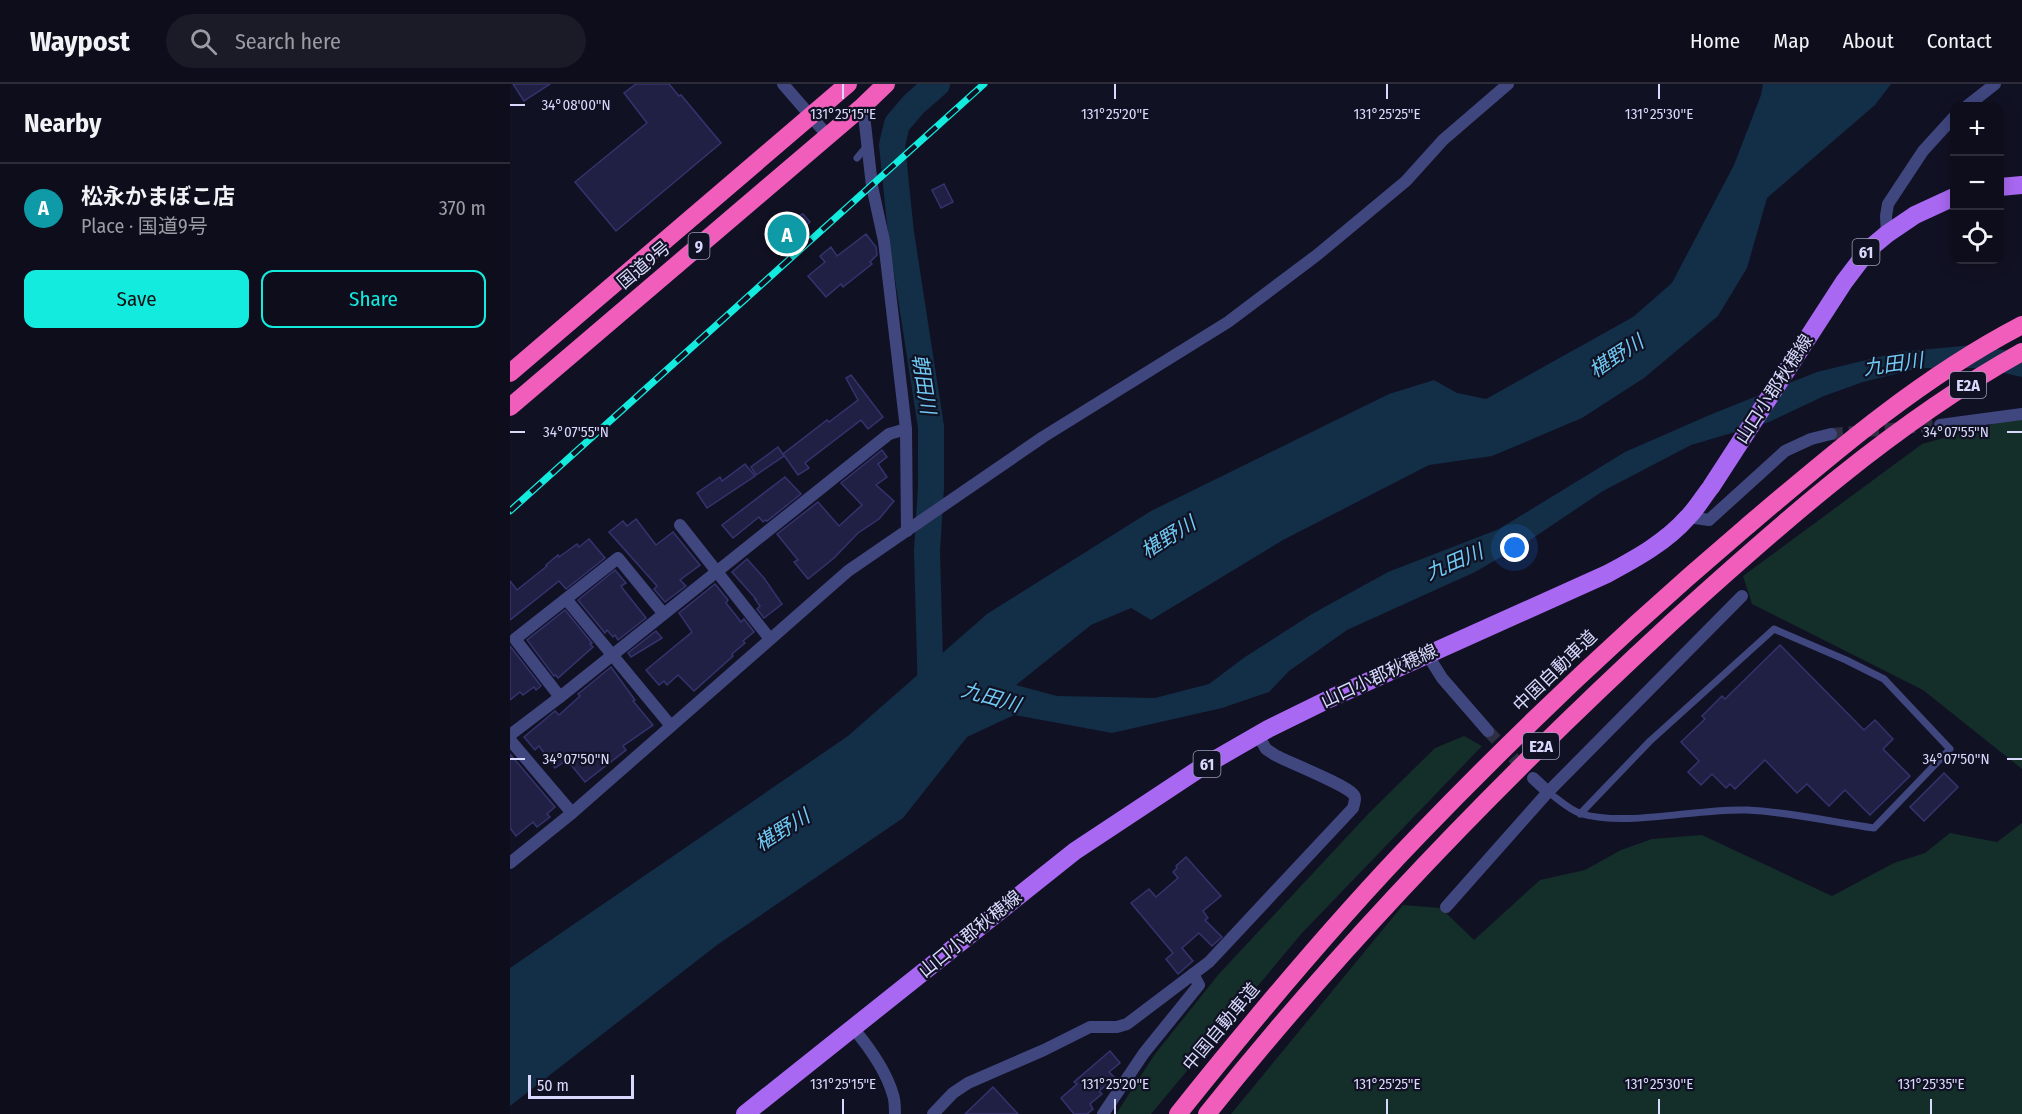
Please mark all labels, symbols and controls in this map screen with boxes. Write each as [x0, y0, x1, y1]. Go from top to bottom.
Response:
search box [166, 14, 586, 68]
text: Waypost [30, 25, 130, 58]
icon: search [187, 25, 220, 58]
text: Search here [235, 28, 341, 55]
text: Home [1690, 28, 1740, 54]
text: Map [1773, 28, 1810, 54]
text: About [1843, 28, 1894, 54]
text: Contact [1927, 28, 1992, 54]
text: 34°08'00"N [541, 96, 611, 114]
map controls [1950, 102, 2004, 264]
button: + [1950, 102, 2004, 156]
text: 131°25'15"E [810, 105, 876, 123]
text: 131°25'20"E [1081, 105, 1149, 123]
text: 131°25'25"E [1354, 105, 1420, 123]
text: 131°25'30"E [1625, 105, 1693, 123]
text: Nearby [24, 108, 101, 139]
button: − [1950, 156, 2004, 210]
text: 松永かまぼこ店 [81, 183, 235, 210]
text: A [38, 196, 49, 220]
text: 370 m [439, 196, 486, 220]
button: locate [1950, 210, 2004, 264]
pin: A [768, 212, 806, 256]
text: Place · 国道9号 [81, 214, 208, 238]
road number: 9 [688, 233, 710, 259]
street label: 国道9号 [613, 236, 675, 294]
road number: 61 [1852, 239, 1880, 265]
button: Save [24, 270, 249, 328]
button: Share [261, 270, 486, 328]
water label: 椹野川 [1584, 329, 1649, 382]
street label: 山口小郡秋穂線 [1730, 330, 1818, 448]
water label: 九田川 [1862, 348, 1926, 380]
water label: 朝田川 [907, 352, 941, 417]
road number: E2A [1950, 372, 1986, 398]
text: 34°07'55"N [543, 423, 609, 441]
text: 34°07'55"N [1923, 423, 1989, 441]
water label: 椹野川 [1136, 510, 1201, 563]
your location [1500, 533, 1529, 562]
water label: 九田川 [1422, 538, 1488, 585]
street label: 中国自動車道 [1509, 626, 1601, 716]
street label: 山口小郡秋穂線 [1317, 639, 1441, 713]
water label: 九田川 [959, 677, 1025, 717]
road number: E2A [1523, 733, 1559, 759]
text: 34°07'50"N [542, 750, 610, 768]
text: 34°07'50"N [1922, 750, 1990, 768]
road number: 61 [1194, 751, 1220, 777]
water label: 椹野川 [750, 803, 815, 856]
street label: 山口小郡秋穂線 [914, 886, 1026, 982]
street label: 中国自動車道 [1178, 979, 1264, 1075]
scale bar [528, 1072, 634, 1100]
text: 131°25'15"E [810, 1075, 876, 1093]
text: 131°25'20"E [1081, 1075, 1149, 1093]
text: 131°25'25"E [1354, 1075, 1420, 1093]
text: 131°25'30"E [1625, 1075, 1693, 1093]
text: 131°25'35"E [1897, 1075, 1965, 1093]
text: 50 m [537, 1076, 569, 1095]

